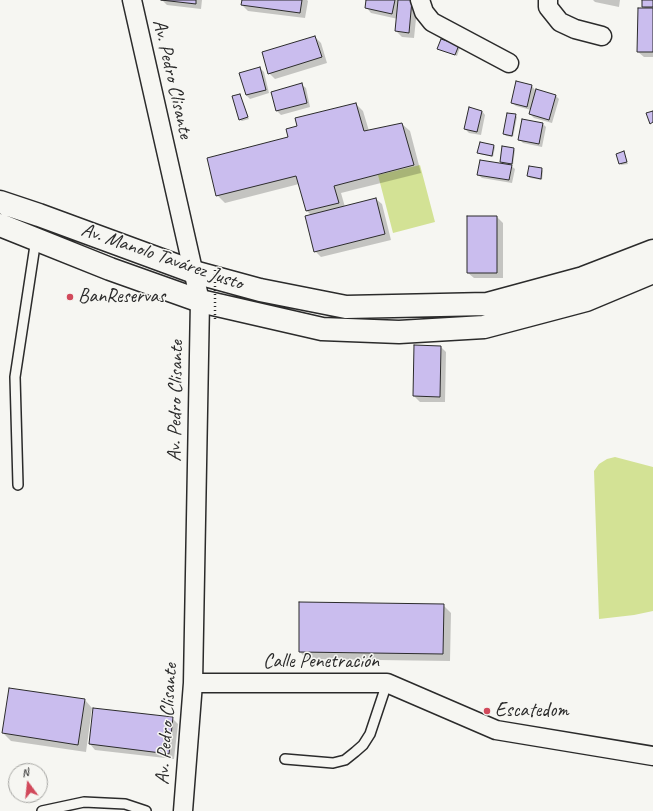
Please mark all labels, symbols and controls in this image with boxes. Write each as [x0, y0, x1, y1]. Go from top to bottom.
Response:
street label: Av. Pedro Clisante [147, 17, 197, 141]
street label: Av. Manolo Tavárez Justo [78, 218, 246, 296]
place label: BanReservas [78, 285, 165, 309]
marker: BanReservas [65, 292, 75, 302]
street label: Av. Pedro Clisante [163, 340, 189, 462]
street label: Calle Penetración [263, 650, 379, 674]
street label: Av. Pedro Clisante [151, 663, 183, 785]
place label: Escatedom [495, 699, 568, 723]
marker: Escatedom [482, 706, 492, 716]
north arrow [8, 763, 48, 803]
text: N [20, 765, 30, 780]

